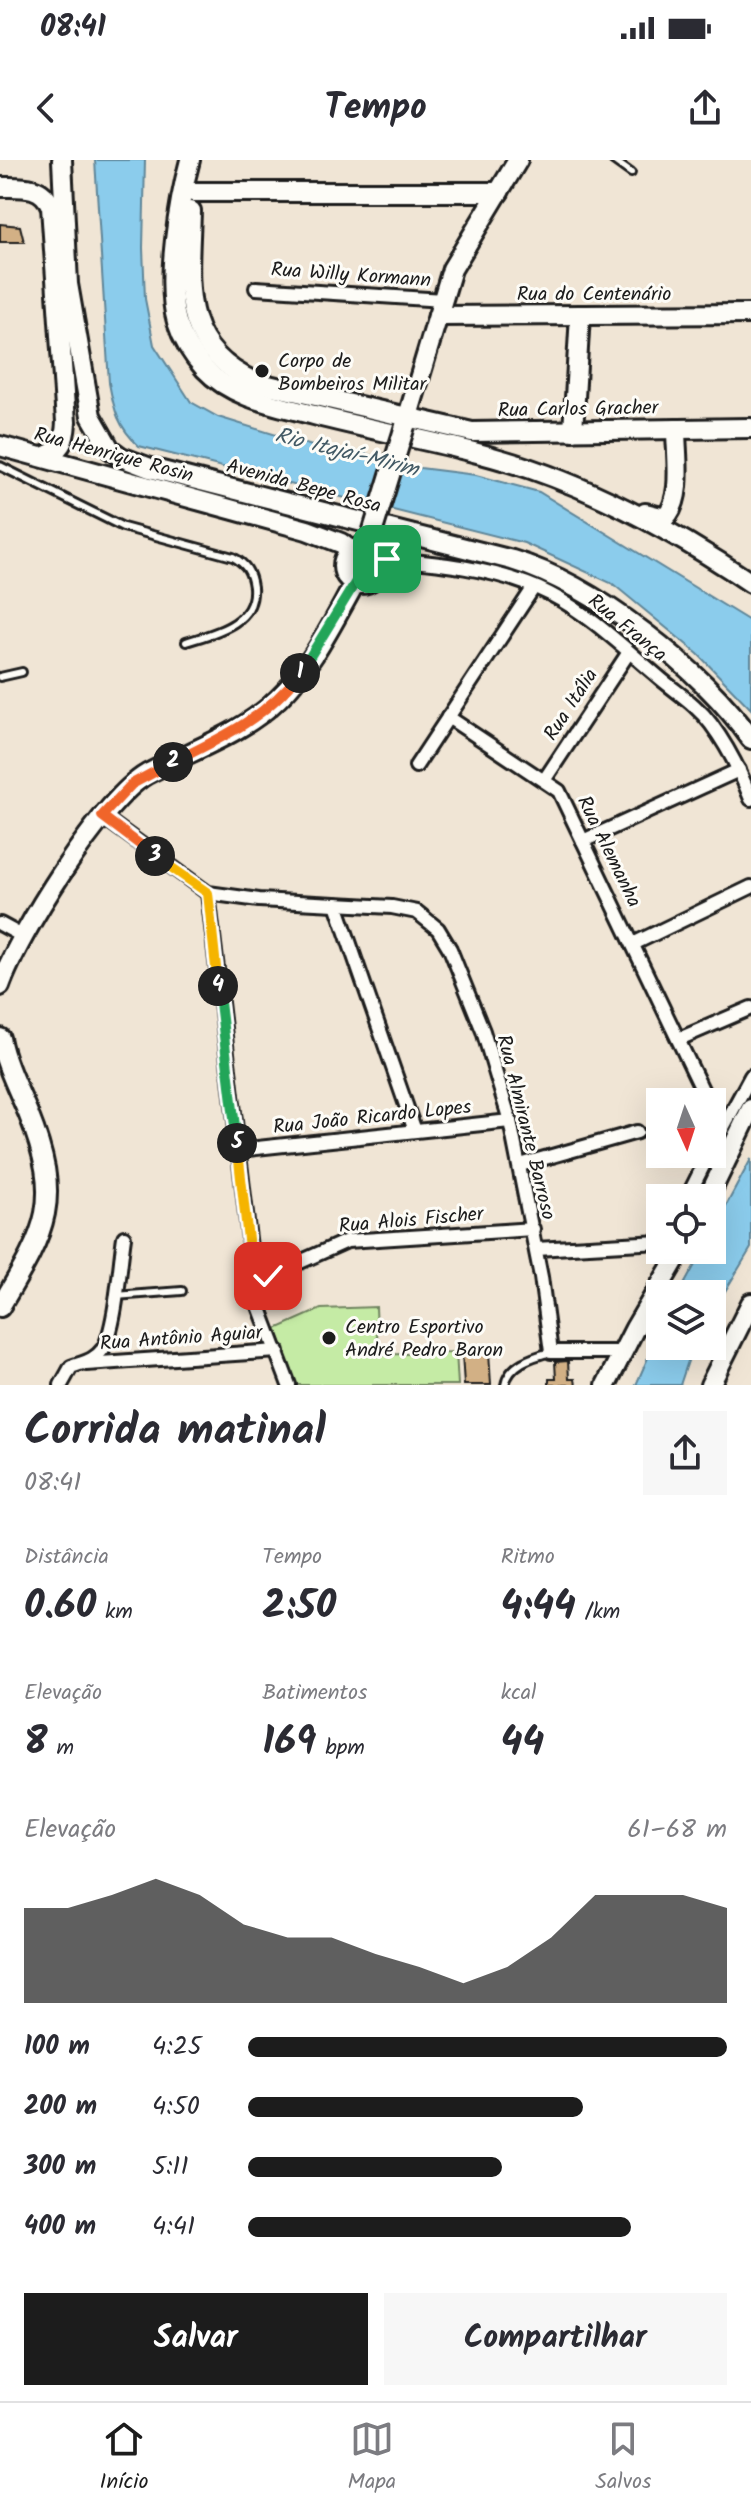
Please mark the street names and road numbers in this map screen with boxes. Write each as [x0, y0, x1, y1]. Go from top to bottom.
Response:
street label: Rua Willy Kormann [270, 254, 432, 298]
street label: Rua do Centenário [517, 279, 671, 311]
street label: Rua Carlos Gracher [497, 393, 660, 427]
street label: Rua Henrique Rosin [30, 419, 197, 493]
street label: Avenida Bepe Rosa [222, 451, 385, 523]
street label: Rua França [580, 586, 673, 671]
street label: Rua Itália [536, 662, 607, 748]
street label: Rua Alemanha [567, 791, 649, 913]
street label: Rua Almirante Barroso [487, 1031, 564, 1223]
street label: Rua João Ricardo Lopes [272, 1092, 473, 1144]
street label: Rua Alois Fischer [338, 1199, 486, 1243]
street label: Rua Antônio Aguiar [99, 1317, 265, 1361]

